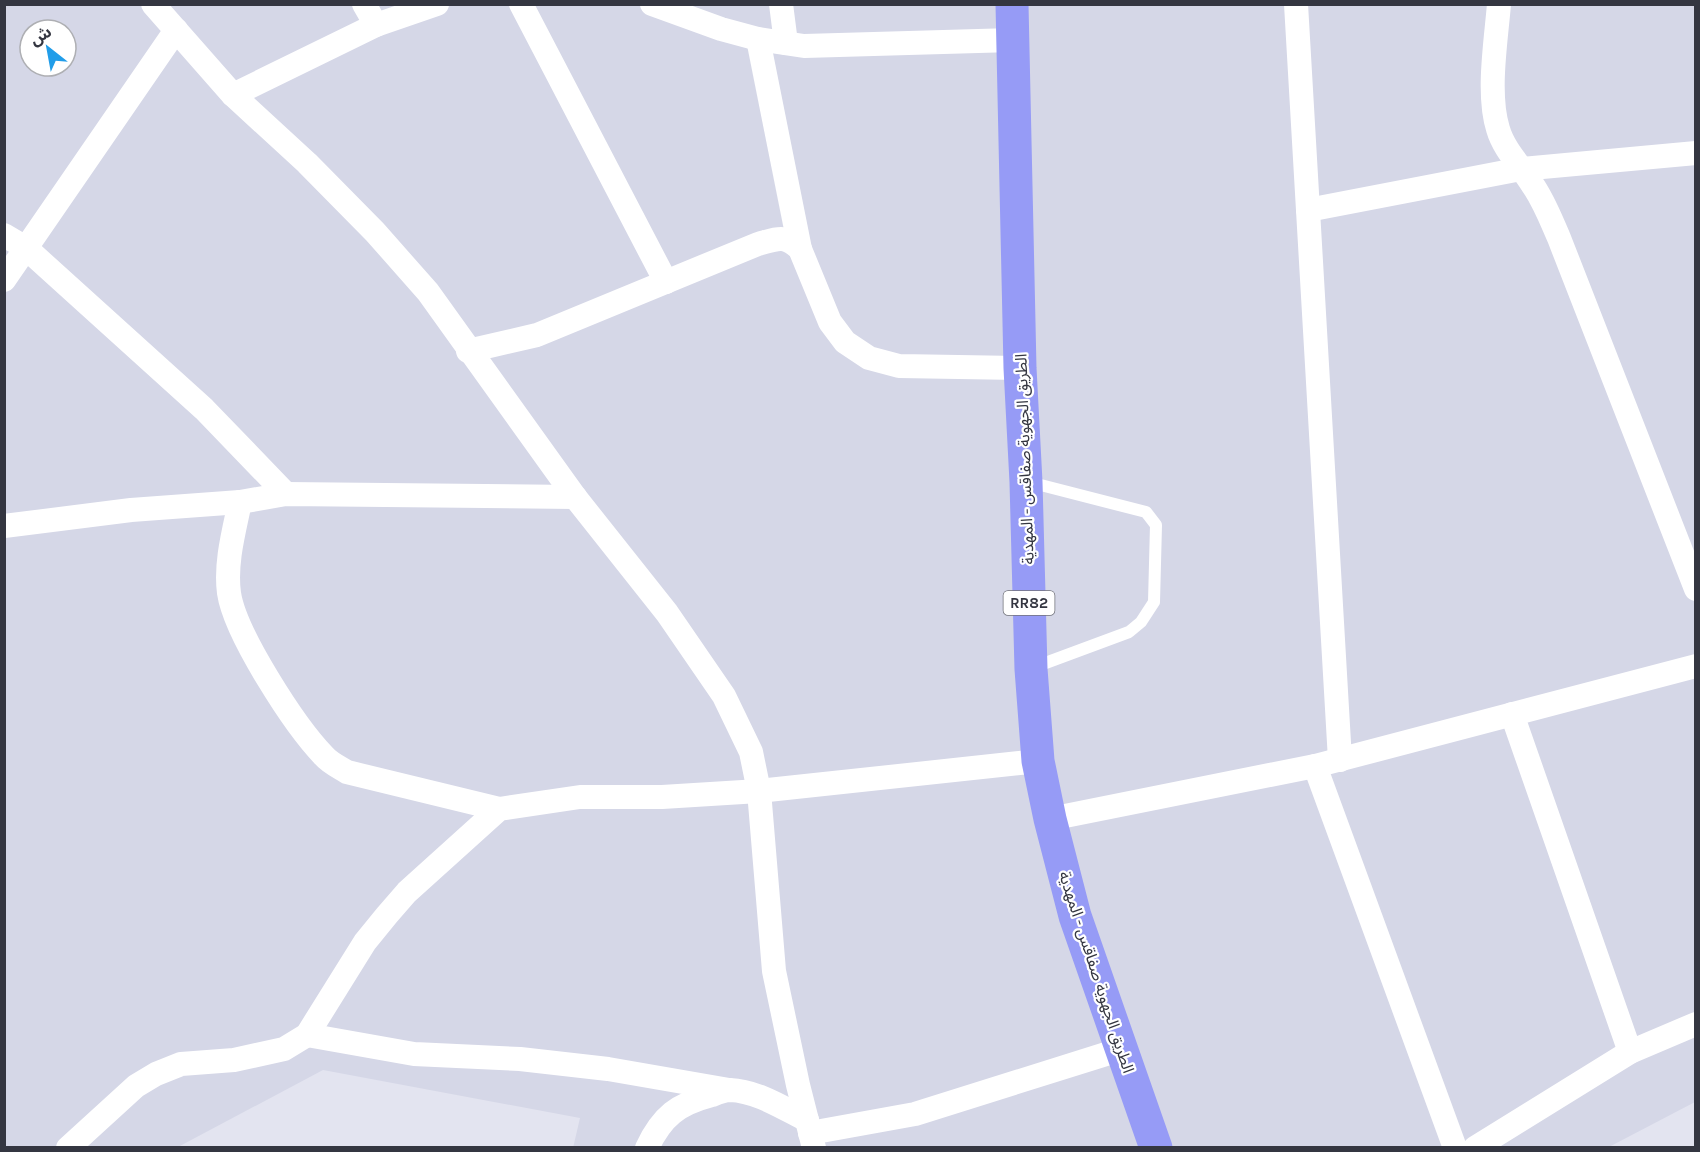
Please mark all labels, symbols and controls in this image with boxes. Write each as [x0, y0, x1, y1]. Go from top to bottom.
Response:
north arrow [18, 18, 78, 78]
text: ش [26, 22, 55, 49]
street label: الطريق الجهوية صفاقس - المهدية [1011, 353, 1039, 565]
road number: RR82 [1004, 591, 1054, 615]
street label: الطريق الجهوية صفاقس - المهدية [1054, 869, 1138, 1076]

